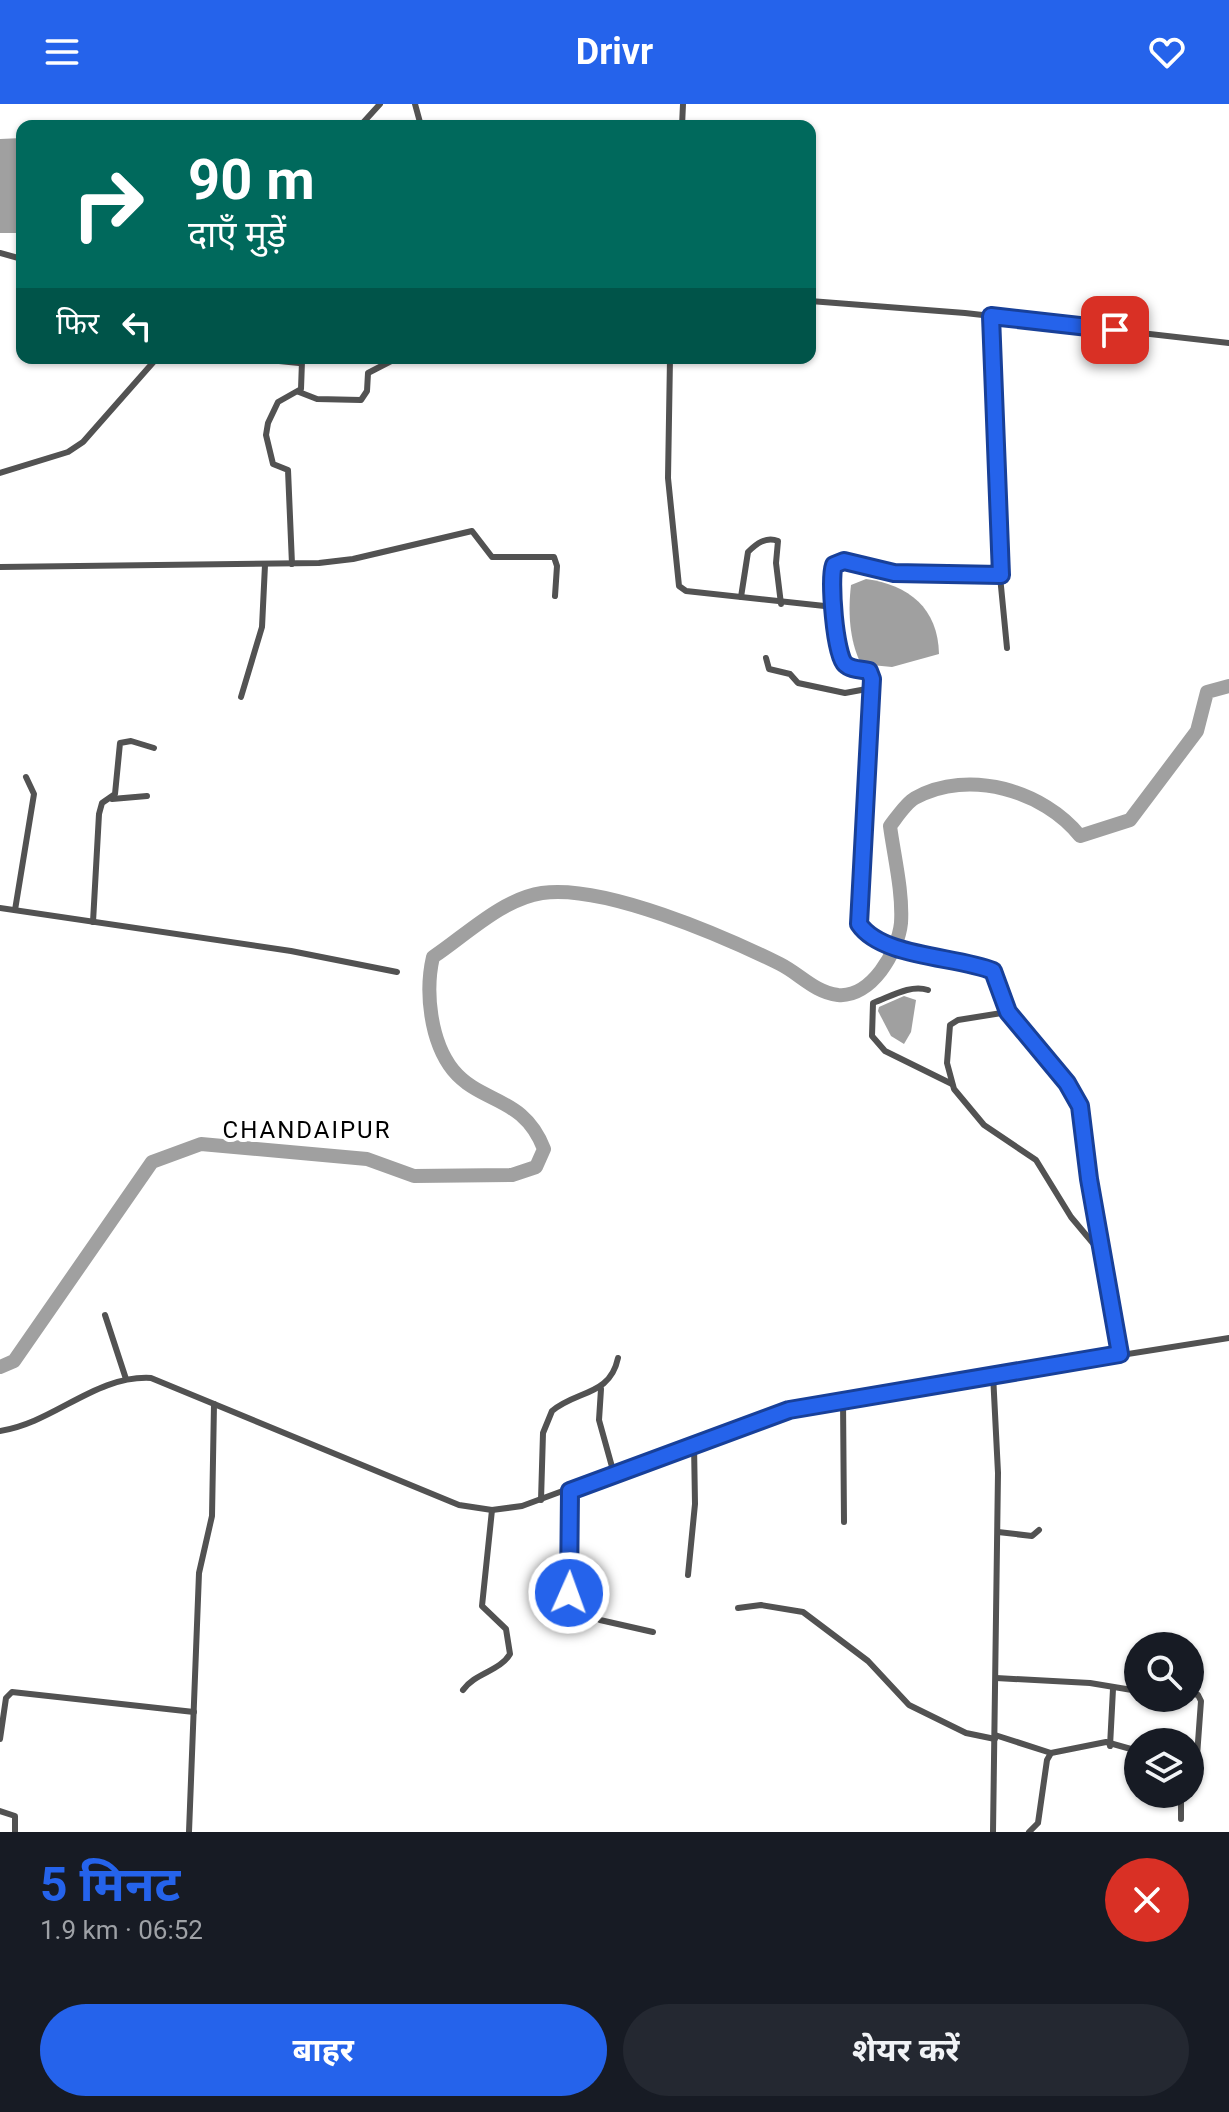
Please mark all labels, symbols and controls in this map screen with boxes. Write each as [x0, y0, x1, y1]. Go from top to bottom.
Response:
icon: menu [40, 30, 84, 74]
icon: heart [1145, 30, 1189, 74]
text: Drivr [576, 31, 653, 73]
text: 90 m [188, 147, 315, 213]
icon: right [56, 152, 160, 256]
text: दाएँ मुड़ें [188, 214, 286, 256]
pin [1081, 296, 1149, 364]
icon: left [115, 304, 159, 348]
text: फिर [56, 306, 99, 341]
icon: arrive [1093, 308, 1137, 352]
district label: CHANDAIPUR [223, 1116, 391, 1144]
position arrow [527, 1551, 611, 1635]
map controls [1124, 1632, 1204, 1808]
button: search [1124, 1632, 1204, 1712]
button: layers [1124, 1728, 1204, 1808]
text: 5 मिनट [40, 1856, 180, 1913]
button: close [1105, 1858, 1189, 1942]
text: 1.9 km · 06:52 [40, 1915, 203, 1945]
button: बाहर [40, 2004, 607, 2096]
button: शेयर करें [623, 2004, 1189, 2096]

